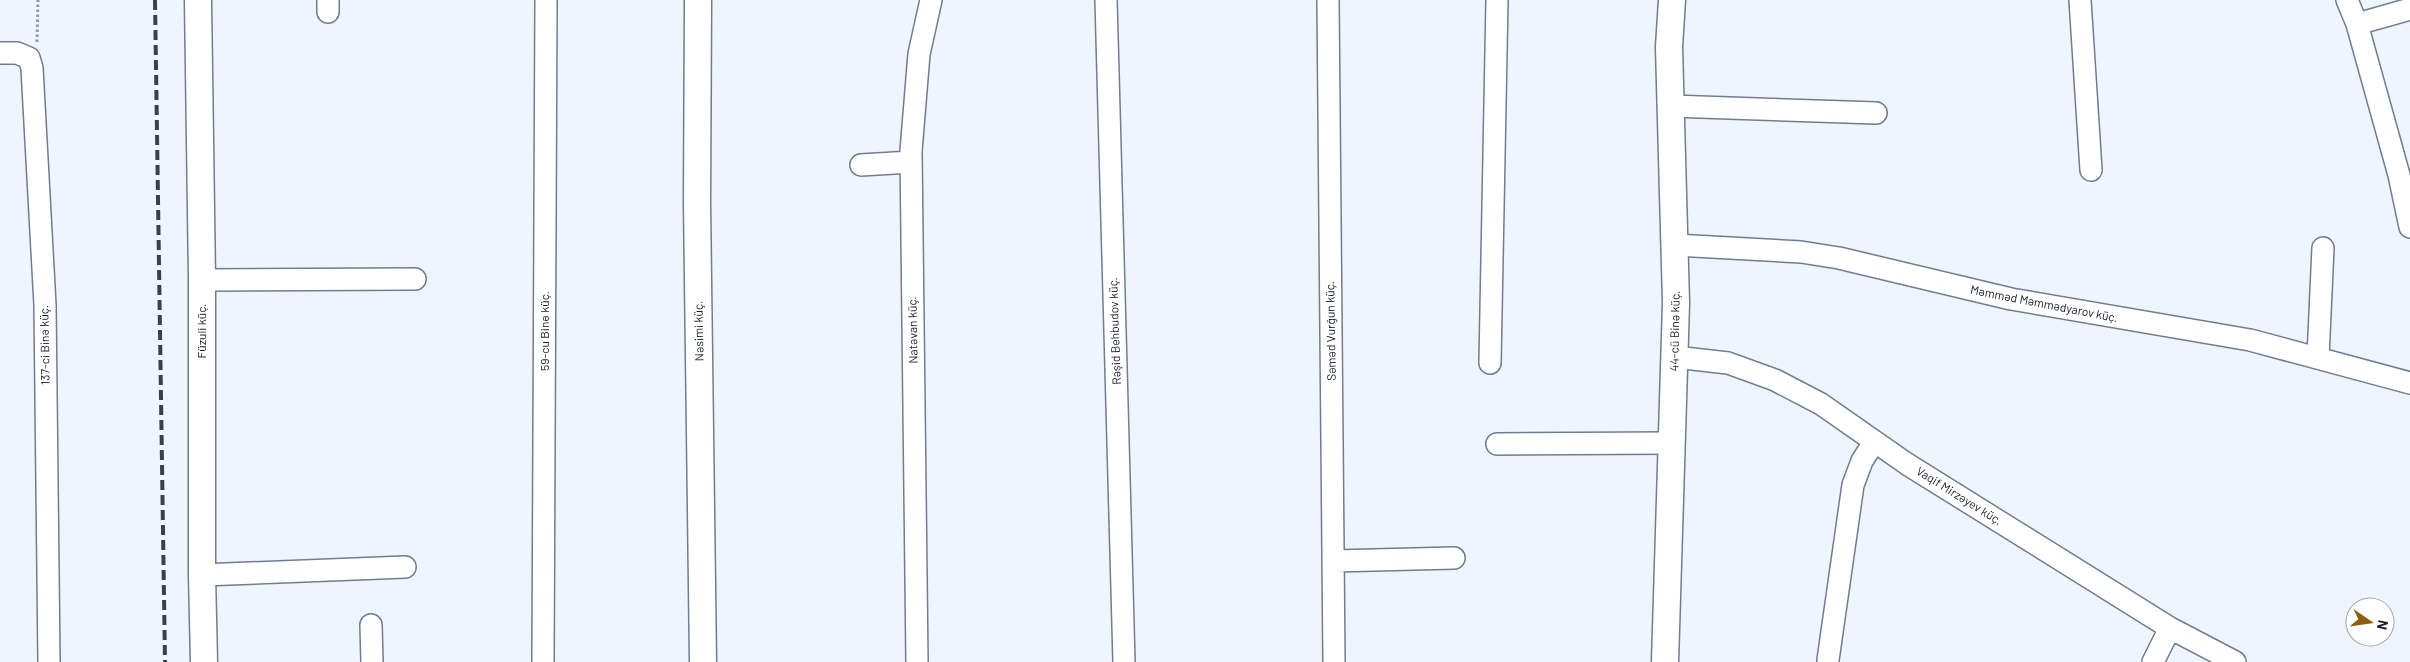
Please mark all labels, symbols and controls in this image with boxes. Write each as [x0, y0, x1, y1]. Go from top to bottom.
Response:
street label: Rəşid Behbudov küç. [1105, 277, 1123, 385]
street label: Səməd Vurğun küç. [1322, 281, 1338, 381]
street label: Məmməd Məmmədyarov küç. [1969, 282, 2119, 324]
street label: 59-cu Binə küç. [537, 291, 551, 371]
street label: 44-cü Binə küç. [1666, 291, 1682, 371]
street label: Natəvan küç. [904, 296, 920, 364]
street label: Nəsimi küç. [690, 301, 706, 361]
street label: Füzuli küç. [194, 304, 208, 358]
street label: 137-ci Binə küç. [36, 305, 52, 385]
street label: Vaqif Mirzəyev küç. [1914, 463, 2005, 527]
north arrow [2345, 597, 2395, 647]
text: N [2374, 619, 2392, 631]

